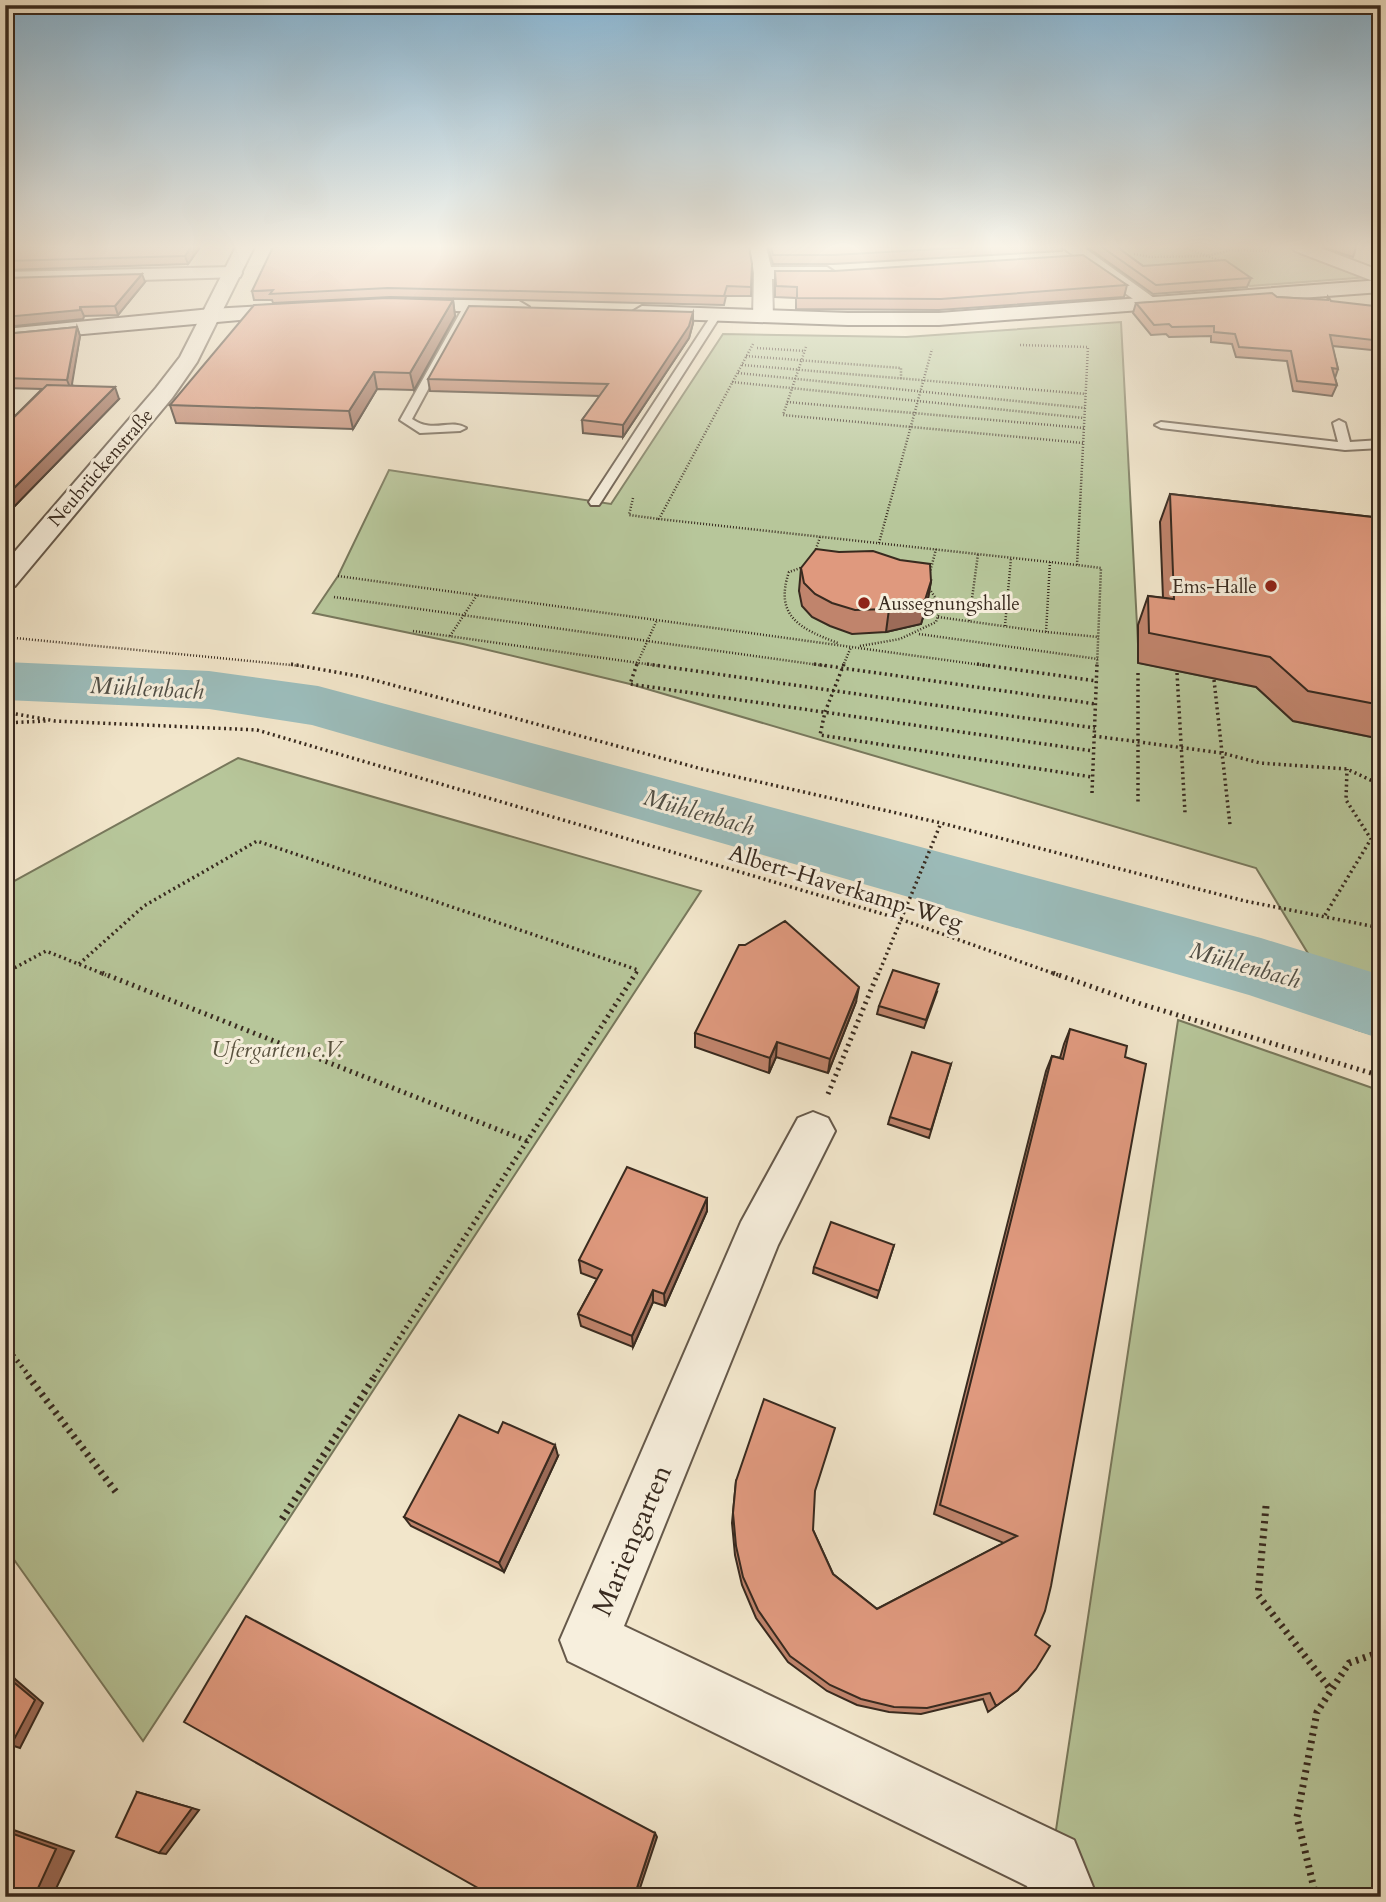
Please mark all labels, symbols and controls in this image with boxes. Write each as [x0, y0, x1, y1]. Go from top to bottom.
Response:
street label: Neubrückenstraße [42, 403, 159, 532]
place label: Ems-Halle [1172, 574, 1257, 600]
marker: Ems-Halle [1263, 578, 1279, 594]
place label: Aussegnungshalle [878, 591, 1020, 617]
marker: Aussegnungshalle [856, 595, 872, 611]
water label: Mühlenbach [89, 669, 205, 708]
water label: Mühlenbach [639, 781, 759, 844]
street label: Albert-Haverkamp-Weg [725, 837, 967, 938]
water label: Mühlenbach [1185, 934, 1305, 997]
park label: Ufergarten e.V. [211, 1034, 345, 1065]
street label: Mariengarten [583, 1459, 681, 1622]

